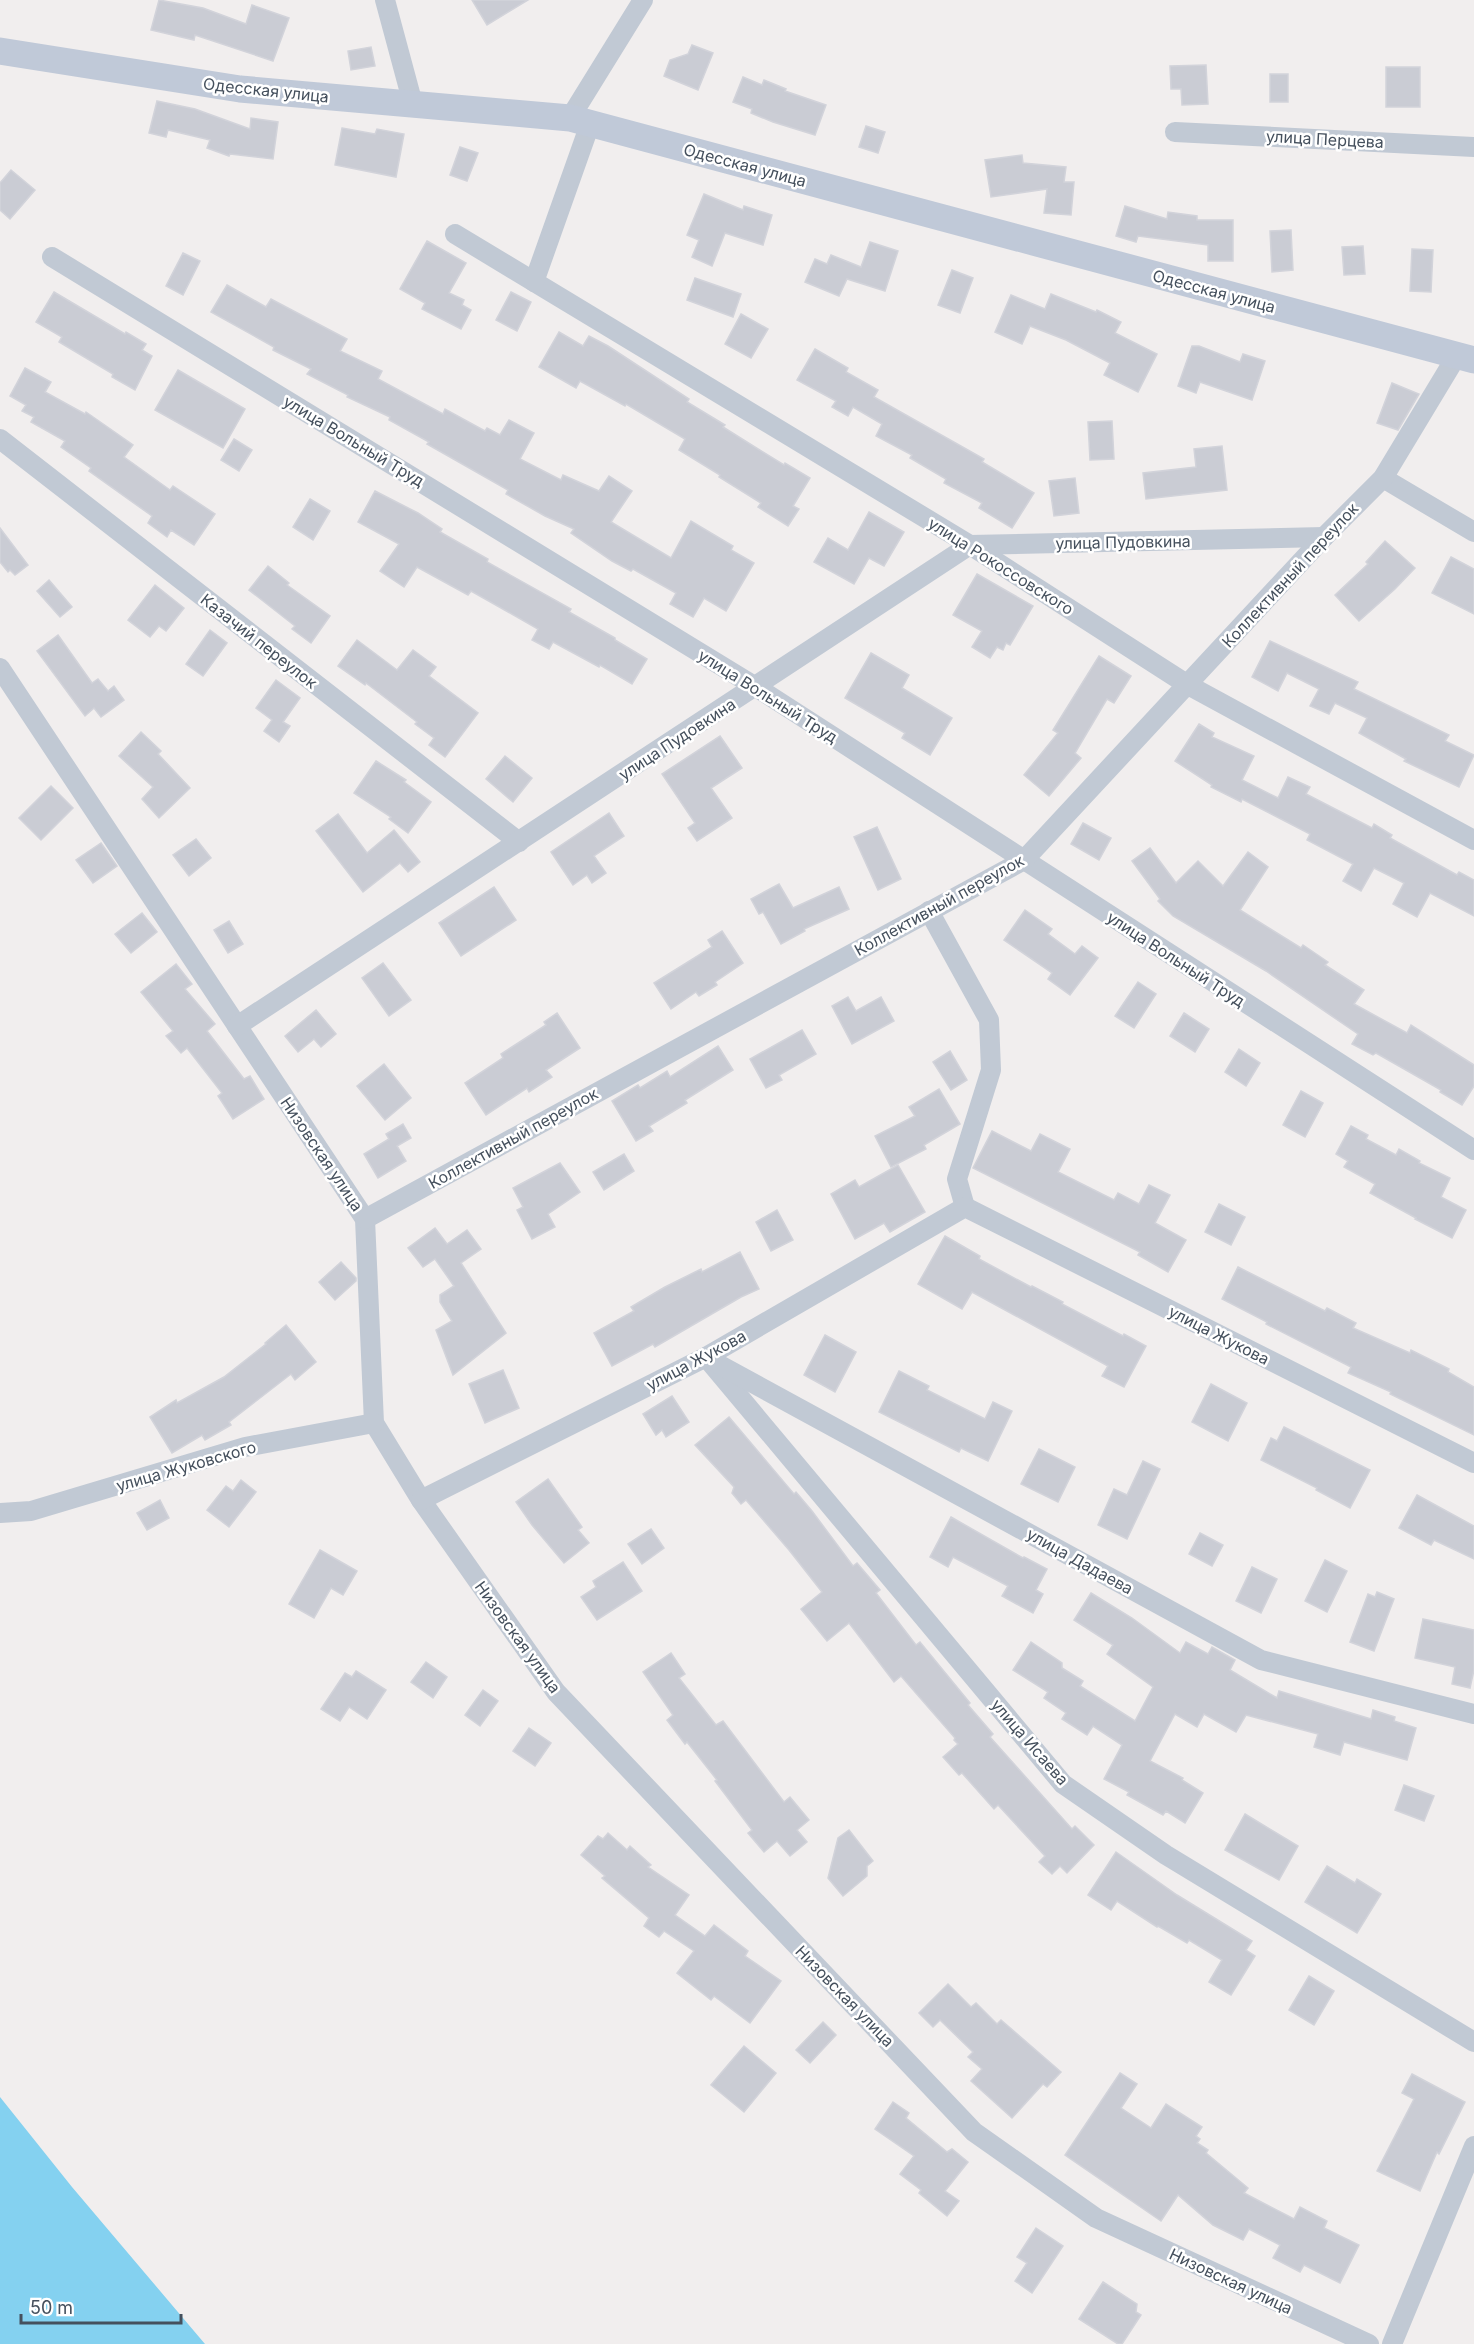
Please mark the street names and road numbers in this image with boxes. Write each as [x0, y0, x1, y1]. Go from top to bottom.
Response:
street label: Одесская улица [202, 73, 330, 107]
street label: улица Перцева [1266, 126, 1384, 152]
street label: Одесская улица [681, 139, 809, 191]
street label: Одесская улица [1150, 265, 1278, 317]
street label: улица Вольный Труд [280, 391, 428, 491]
street label: Коллективный переулок [1218, 498, 1363, 652]
street label: улица Рокоссовского [925, 513, 1077, 619]
street label: улица Пудовкина [1055, 531, 1191, 553]
street label: Казачий переулок [197, 589, 322, 693]
street label: улица Вольный Труд [695, 645, 841, 747]
street label: улица Пудовкина [615, 694, 739, 784]
street label: Коллективный переулок [851, 850, 1028, 960]
street label: улица Вольный Труд [1103, 907, 1249, 1011]
street label: Коллективный переулок [425, 1083, 602, 1193]
street label: Низовская улица [276, 1093, 368, 1215]
street label: улица Жукова [1165, 1301, 1273, 1369]
street label: улица Жукова [643, 1325, 749, 1395]
street label: улица Жуковского [114, 1436, 258, 1496]
street label: улица Дадаева [1023, 1524, 1137, 1598]
street label: Низовская улица [471, 1577, 565, 1697]
street label: улица Исаева [987, 1695, 1073, 1789]
street label: Низовская улица [791, 1941, 899, 2051]
street label: Низовская улица [1166, 2244, 1296, 2318]

